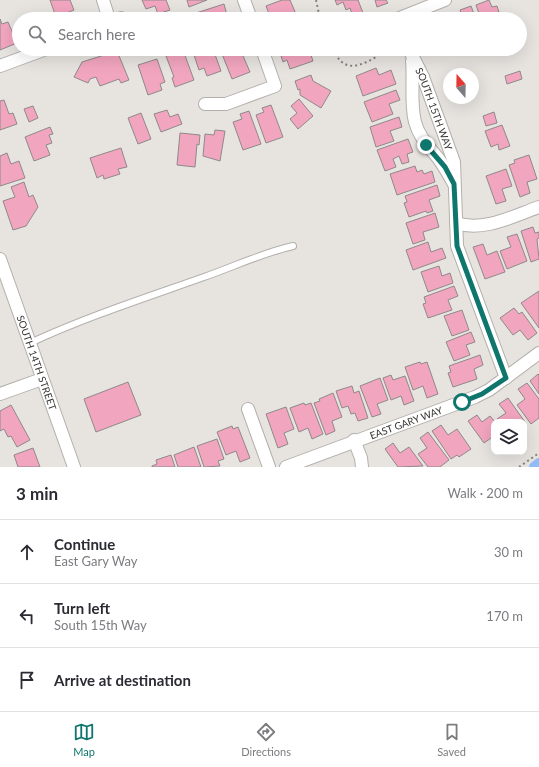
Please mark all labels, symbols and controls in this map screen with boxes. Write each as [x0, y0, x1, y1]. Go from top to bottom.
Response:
search box [12, 12, 527, 56]
icon: search [26, 23, 48, 45]
text: Search here [58, 25, 135, 43]
street label: SOUTH 15TH WAY [413, 66, 455, 152]
north arrow [443, 68, 479, 104]
route end [417, 136, 435, 154]
street label: SOUTH 14TH STREET [15, 314, 59, 412]
route start [453, 393, 471, 411]
street label: EAST GARY WAY [368, 403, 445, 442]
map controls [491, 419, 527, 455]
button: layers [491, 419, 527, 455]
text: 3 min [16, 483, 58, 504]
text: Walk · 200 m [447, 485, 523, 501]
text: Continue [54, 535, 115, 553]
icon: ahead [16, 541, 38, 563]
text: 30 m [494, 544, 523, 560]
text: East Gary Way [54, 553, 137, 569]
text: Turn left [54, 599, 110, 617]
icon: left [16, 605, 38, 627]
text: 170 m [486, 608, 523, 624]
text: South 15th Way [54, 617, 147, 633]
icon: arrive [16, 669, 38, 691]
text: Arrive at destination [54, 671, 191, 689]
tab: Map [73, 721, 95, 758]
tab: Directions [241, 721, 291, 758]
tab: Saved [437, 721, 466, 758]

